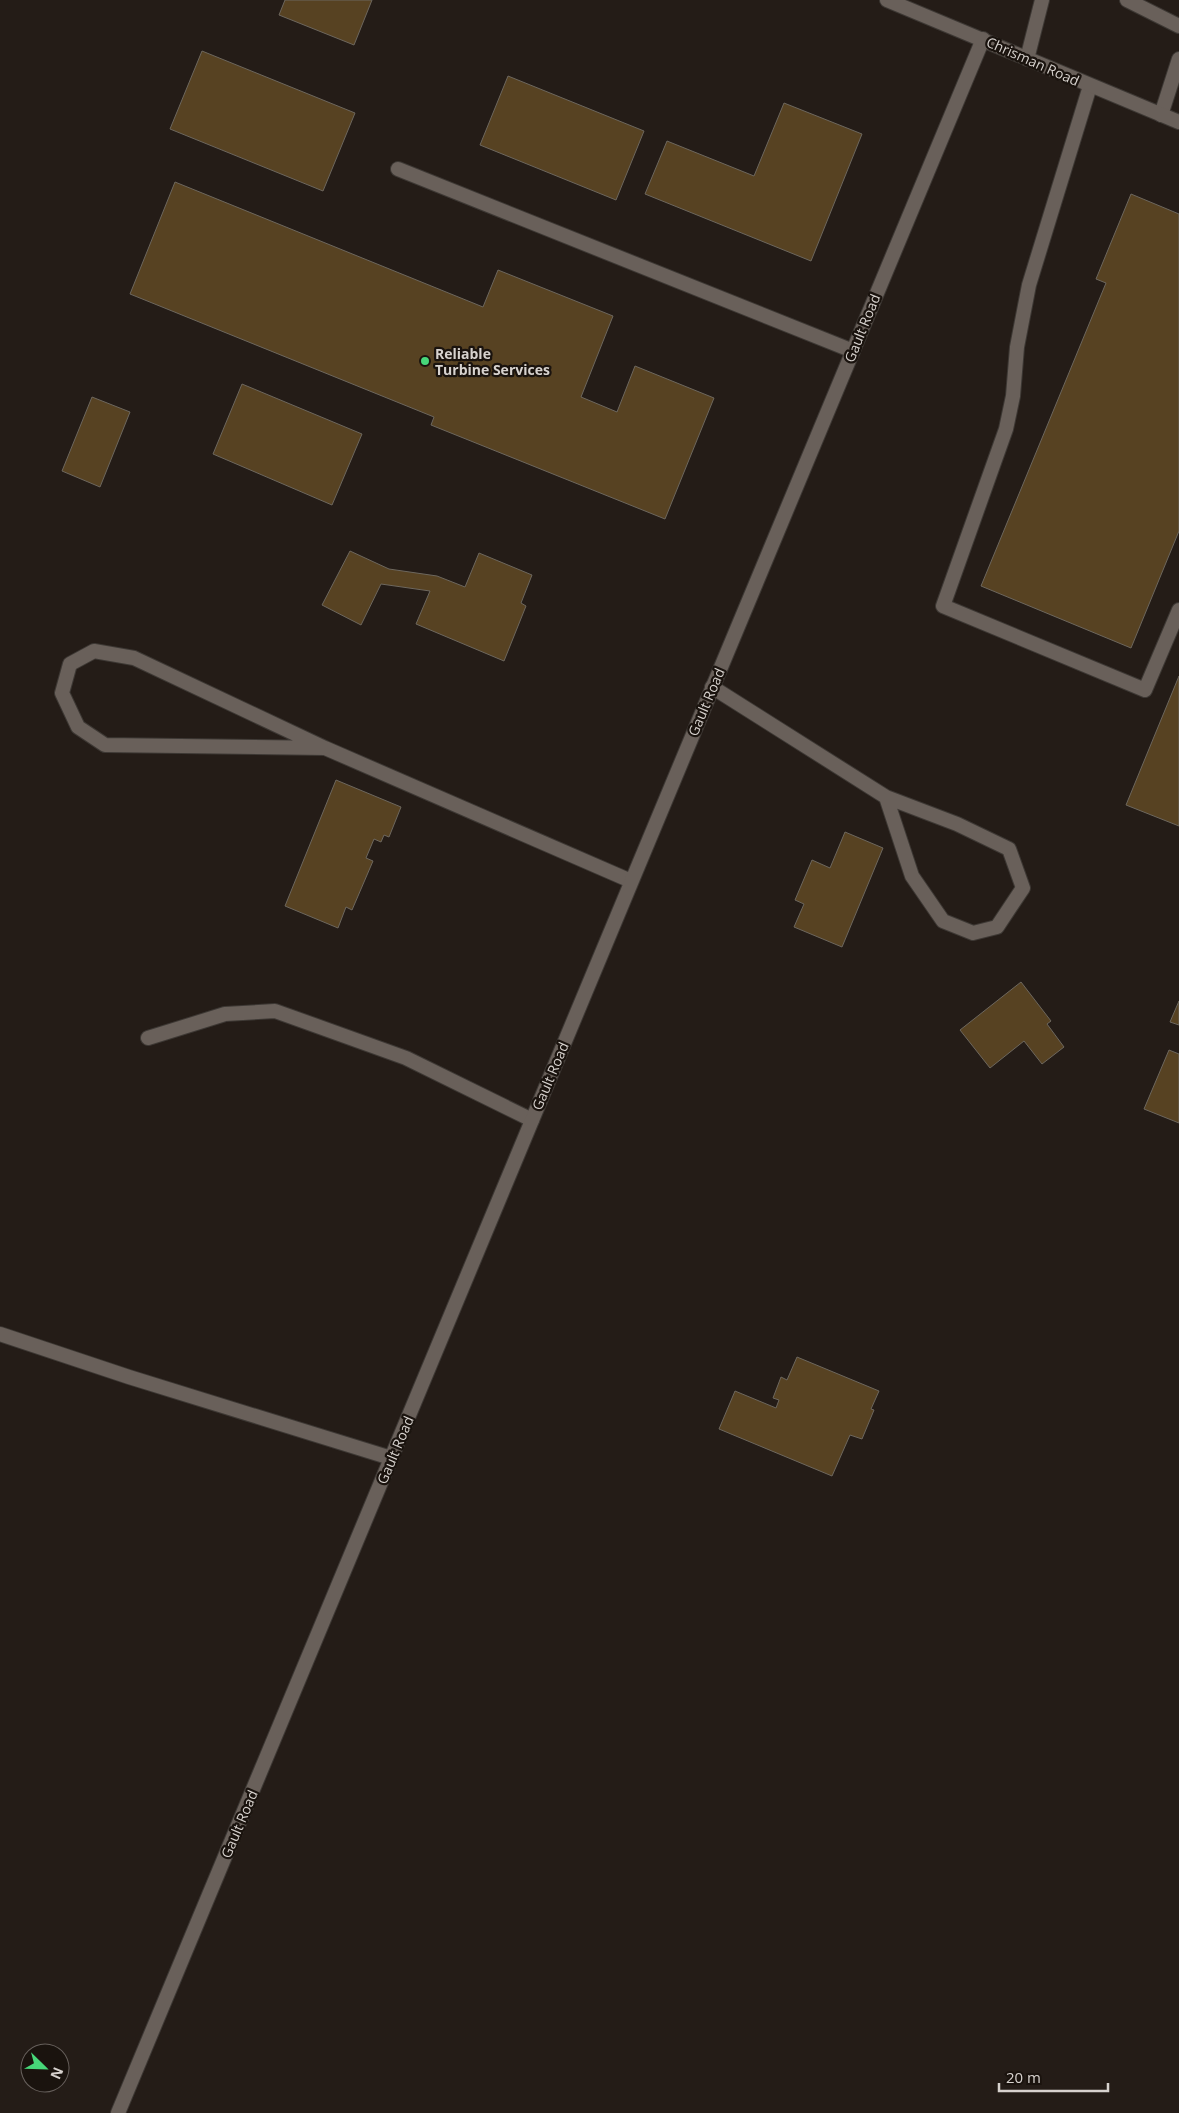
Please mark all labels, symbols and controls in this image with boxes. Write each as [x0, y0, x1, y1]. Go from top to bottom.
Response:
street label: Chrisman Road [984, 32, 1082, 90]
street label: Gault Road [840, 291, 884, 365]
place label: Reliable Turbine Services [435, 344, 550, 379]
marker: Reliable Turbine Services [419, 355, 431, 367]
street label: Gault Road [683, 665, 729, 739]
street label: Gault Road [527, 1039, 573, 1113]
street label: Gault Road [372, 1413, 418, 1487]
street label: Gault Road [216, 1787, 262, 1861]
north arrow [20, 2043, 70, 2093]
scale bar [999, 2060, 1108, 2092]
text: N [46, 2064, 68, 2082]
text: 20 m [1006, 2067, 1041, 2087]

